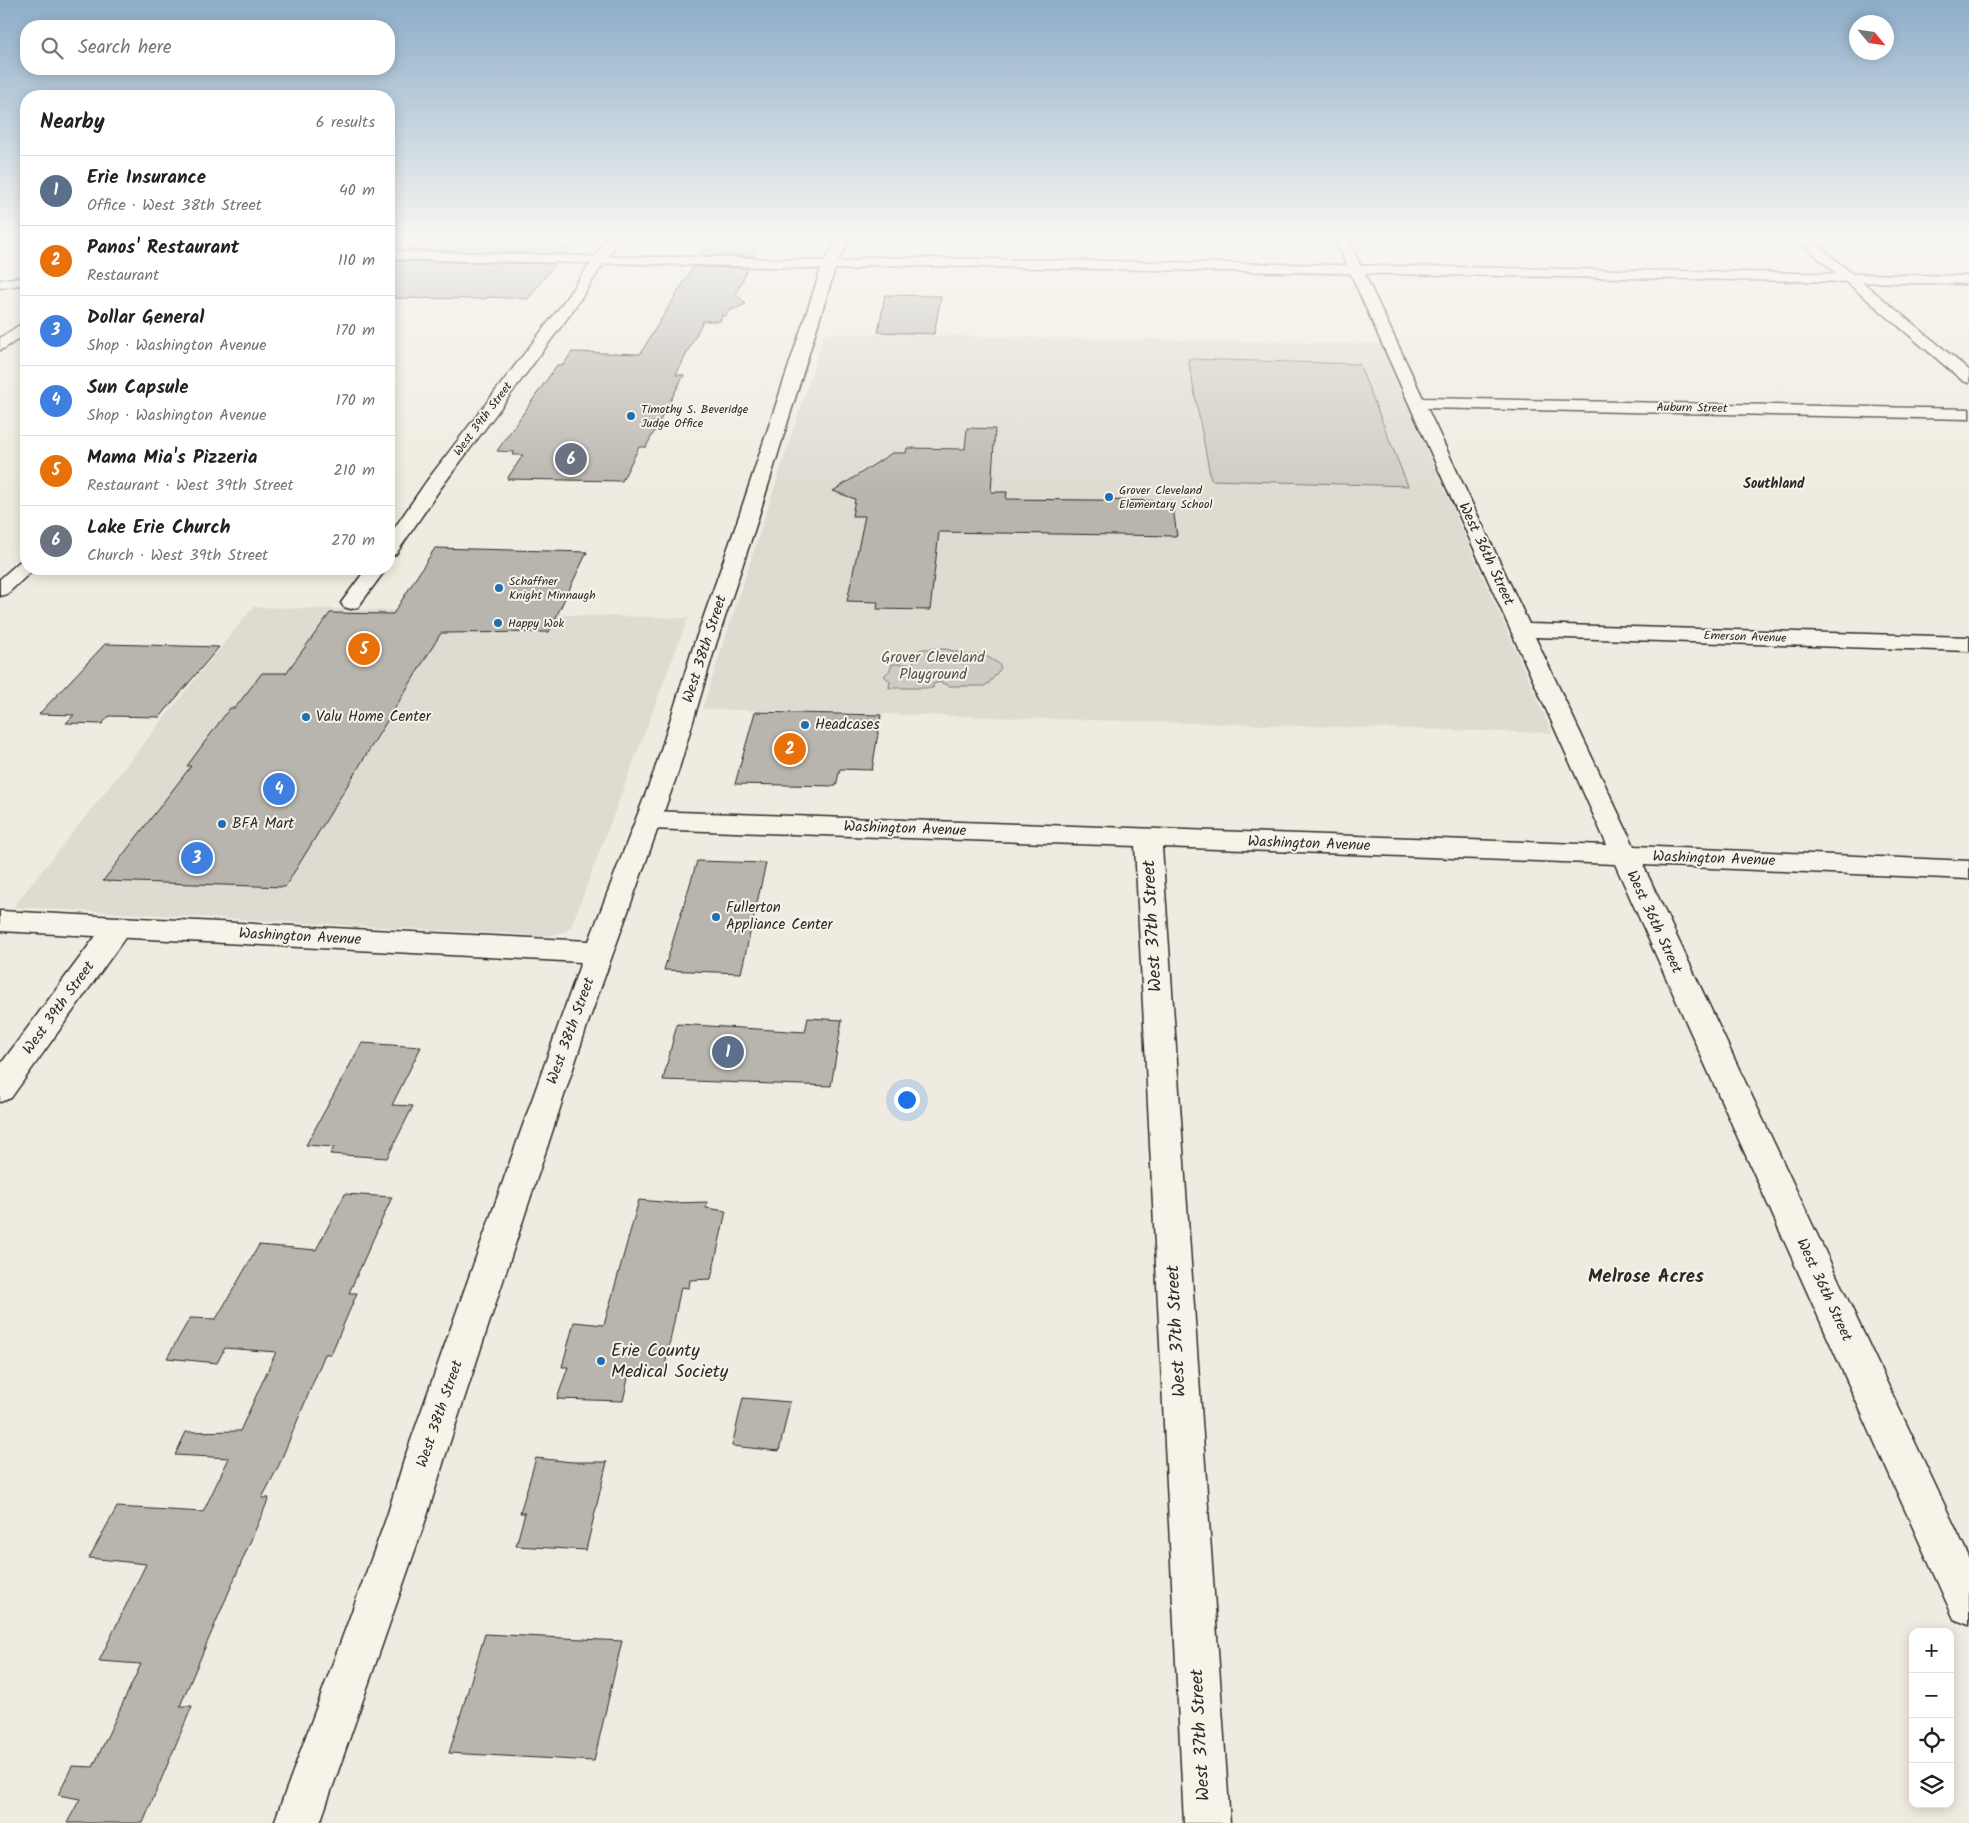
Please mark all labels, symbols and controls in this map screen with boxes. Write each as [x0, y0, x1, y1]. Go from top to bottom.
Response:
north arrow [1849, 15, 1894, 60]
search box [20, 20, 395, 75]
text: Search here [78, 33, 172, 63]
icon: search [38, 34, 66, 62]
text: Nearby [40, 106, 105, 139]
text: 6 results [316, 110, 375, 135]
text: Erie Insurance [87, 163, 206, 193]
text: 1 [54, 178, 58, 203]
text: 40 m [339, 178, 375, 203]
text: Office · West 38th Street [87, 193, 262, 218]
text: Panos' Restaurant [87, 233, 239, 263]
text: 2 [51, 248, 61, 273]
text: 110 m [338, 248, 375, 273]
text: Restaurant [87, 263, 159, 288]
text: Dollar General [87, 303, 204, 333]
text: 3 [52, 318, 60, 343]
text: 170 m [335, 318, 375, 343]
text: Shop · Washington Avenue [87, 333, 266, 358]
text: Sun Capsule [87, 373, 189, 403]
street label: West 39th Street [449, 378, 517, 460]
text: 4 [52, 388, 60, 413]
text: 170 m [335, 388, 375, 413]
street label: Auburn Street [1656, 398, 1728, 418]
place label: Timothy S. Beveridge Judge Office [641, 400, 749, 433]
text: Shop · Washington Avenue [87, 403, 266, 428]
marker: Timothy S. Beveridge Judge Office [625, 410, 637, 422]
pin: 6 [555, 440, 587, 478]
text: Mama Mia's Pizzeria [87, 443, 257, 473]
text: 5 [52, 458, 60, 483]
text: 210 m [334, 458, 375, 483]
text: Restaurant · West 39th Street [87, 473, 294, 498]
district label: Southland [1743, 473, 1805, 495]
place label: Grover Cleveland Elementary School [1119, 481, 1212, 514]
marker: Grover Cleveland Elementary School [1103, 491, 1115, 503]
street label: West 36th Street [1452, 498, 1521, 610]
text: Lake Erie Church [87, 513, 230, 543]
text: 6 [52, 528, 60, 553]
text: 270 m [331, 528, 375, 553]
text: Church · West 39th Street [87, 543, 268, 568]
place label: Schaffner Knight Minnaugh [509, 572, 596, 605]
marker: Schaffner Knight Minnaugh [493, 582, 505, 594]
street label: West 38th Street [676, 592, 734, 706]
place label: Happy Wok [508, 614, 564, 633]
marker: Happy Wok [492, 617, 504, 629]
street label: Emerson Avenue [1703, 626, 1787, 648]
pin: 5 [348, 630, 380, 668]
park label: Grover Cleveland Playground [881, 646, 985, 687]
place label: Valu Home Center [316, 705, 432, 729]
marker: Valu Home Center [300, 711, 312, 723]
place label: Headcases [815, 713, 880, 737]
marker: Headcases [799, 719, 811, 731]
pin: 2 [774, 730, 806, 768]
pin: 4 [263, 770, 295, 808]
place label: BFA Mart [232, 812, 294, 836]
street label: Washington Avenue [843, 815, 967, 843]
marker: BFA Mart [216, 818, 228, 830]
street label: Washington Avenue [1247, 830, 1371, 858]
pin: 3 [181, 839, 213, 877]
street label: Washington Avenue [1652, 845, 1776, 873]
street label: West 37th Street [1135, 858, 1171, 993]
street label: West 36th Street [1620, 866, 1689, 978]
place label: Fullerton Appliance Center [726, 896, 833, 937]
marker: Fullerton Appliance Center [710, 911, 722, 923]
street label: Washington Avenue [238, 922, 362, 952]
street label: West 39th Street [17, 956, 101, 1060]
street label: West 38th Street [541, 974, 602, 1088]
pin: 1 [712, 1033, 744, 1071]
your location [894, 1087, 920, 1113]
street label: West 36th Street [1790, 1234, 1859, 1346]
district label: Melrose Acres [1588, 1262, 1704, 1292]
street label: West 37th Street [1159, 1263, 1195, 1398]
place label: Erie County Medical Society [611, 1337, 729, 1387]
marker: Erie County Medical Society [595, 1355, 607, 1367]
street label: West 38th Street [410, 1357, 470, 1471]
map controls [1909, 1628, 1954, 1808]
button: + [1909, 1628, 1954, 1673]
street label: West 37th Street [1183, 1667, 1219, 1802]
button: − [1909, 1673, 1954, 1718]
button: locate [1909, 1718, 1954, 1763]
button: layers [1909, 1763, 1954, 1808]

